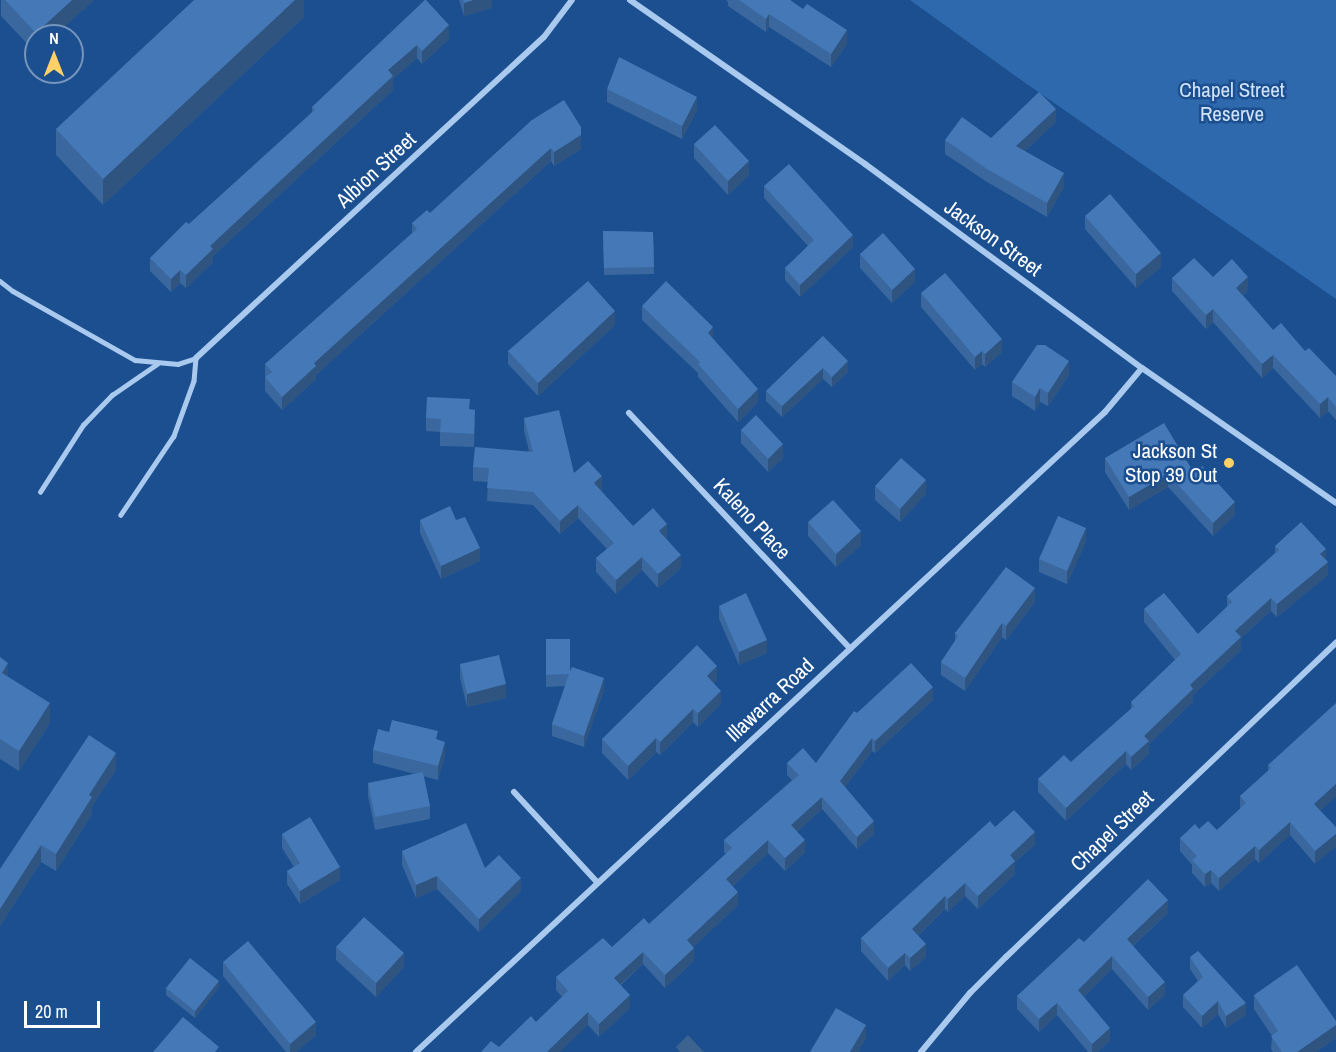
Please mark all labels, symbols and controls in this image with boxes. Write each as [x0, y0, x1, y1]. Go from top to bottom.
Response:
north arrow [24, 24, 84, 84]
text: N [49, 27, 59, 49]
park label: Chapel Street Reserve [1179, 77, 1285, 127]
street label: Albion Street [331, 127, 421, 213]
street label: Jackson Street [940, 194, 1046, 282]
place label: Jackson St Stop 39 Out [1125, 438, 1217, 488]
marker: Jackson St Stop 39 Out [1222, 456, 1236, 470]
street label: Kaleno Place [708, 473, 796, 565]
street label: Illawarra Road [721, 653, 819, 747]
street label: Chapel Street [1065, 785, 1159, 877]
scale bar [27, 989, 104, 1027]
text: 20 m [35, 999, 68, 1024]

